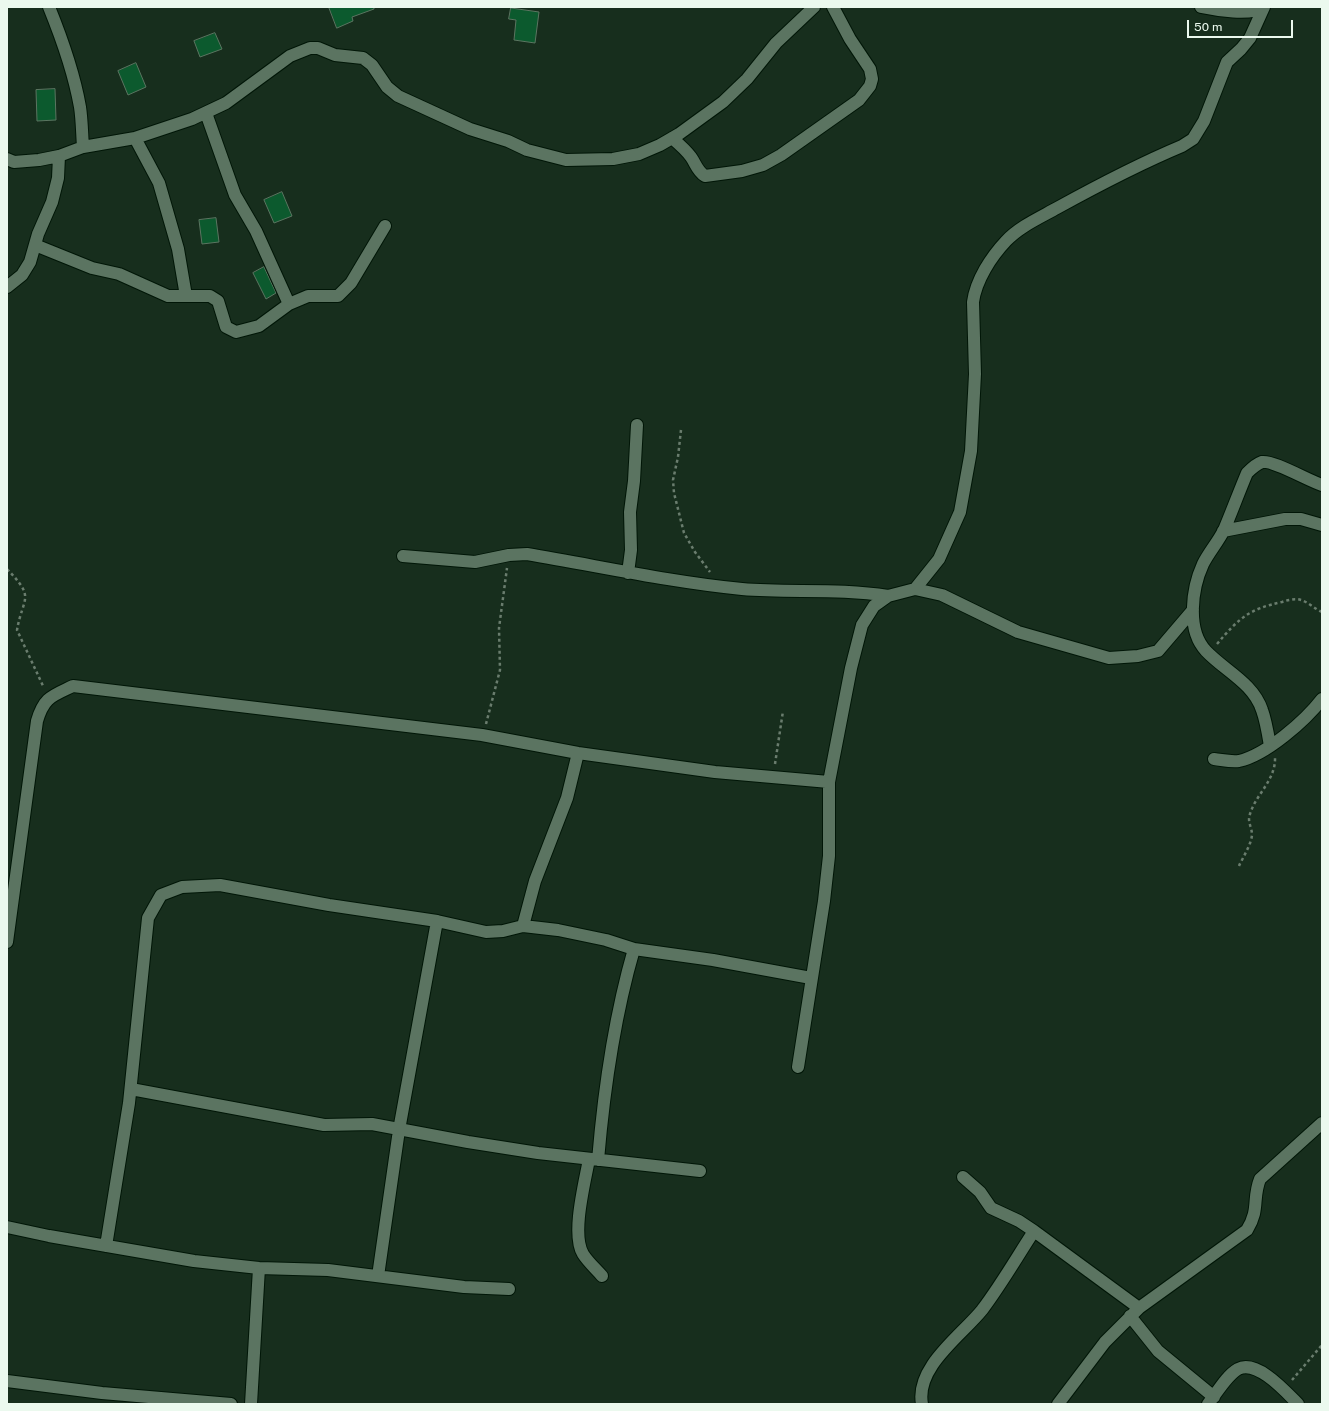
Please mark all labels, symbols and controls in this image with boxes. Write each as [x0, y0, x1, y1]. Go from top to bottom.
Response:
scale bar [1189, 12, 1295, 38]
text: 50 m [1194, 20, 1222, 34]

